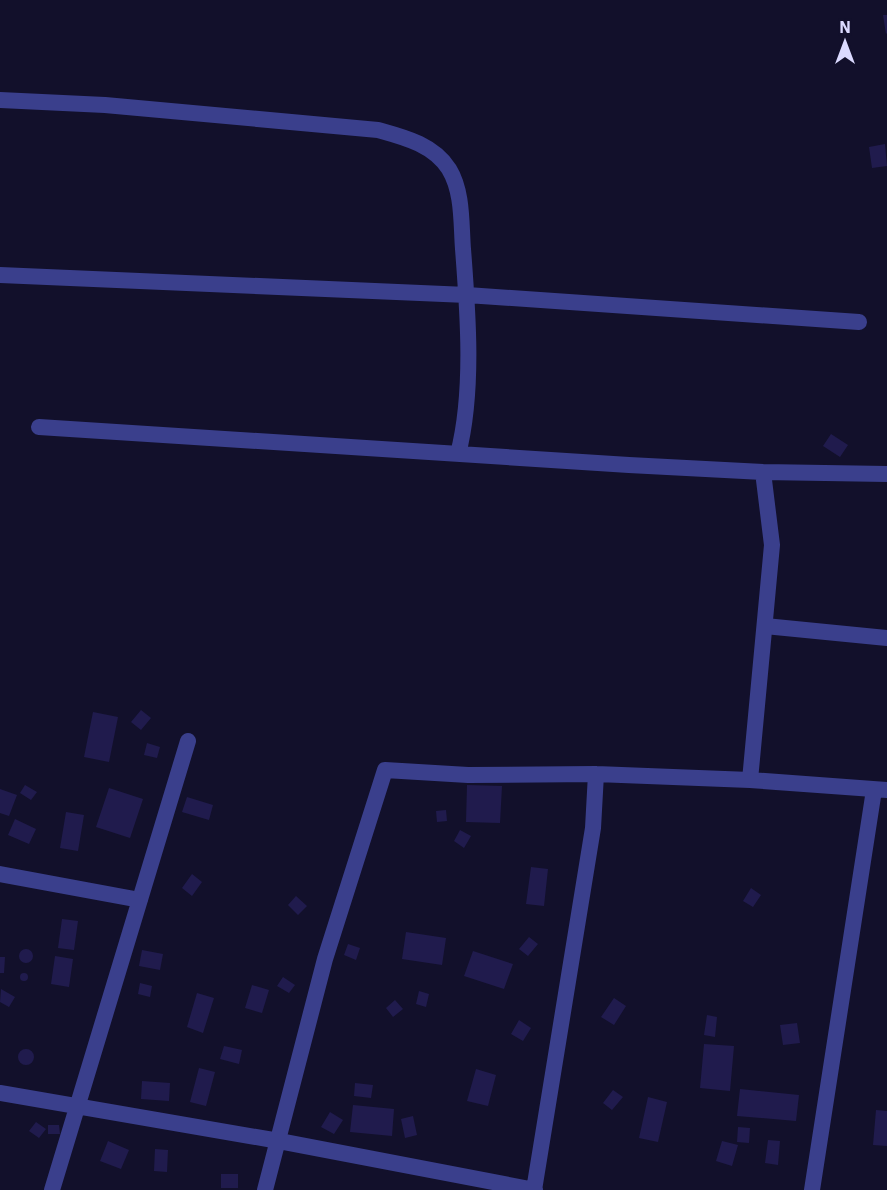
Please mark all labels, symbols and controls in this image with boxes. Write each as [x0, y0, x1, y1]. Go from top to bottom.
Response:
north arrow [815, 12, 875, 72]
text: N [839, 17, 851, 37]

